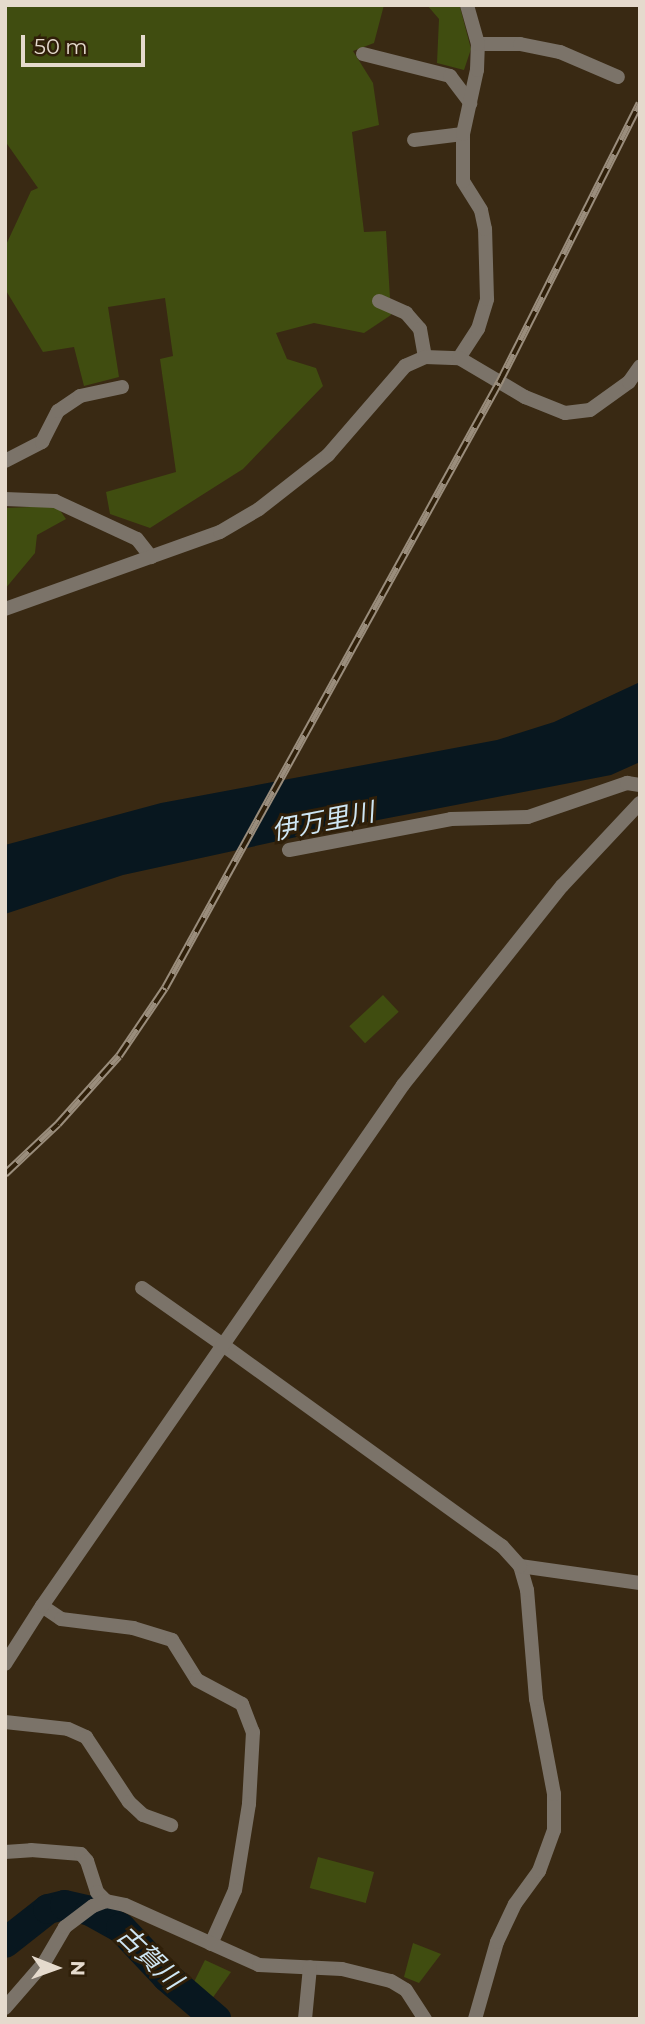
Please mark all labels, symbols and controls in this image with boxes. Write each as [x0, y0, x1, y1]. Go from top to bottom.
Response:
scale bar [24, 21, 149, 65]
text: 50 m [34, 34, 88, 59]
water label: 伊万里川 [269, 797, 377, 847]
water label: 古賀川 [110, 1920, 188, 1996]
north arrow [21, 1933, 91, 2003]
text: N [66, 1960, 89, 1976]

